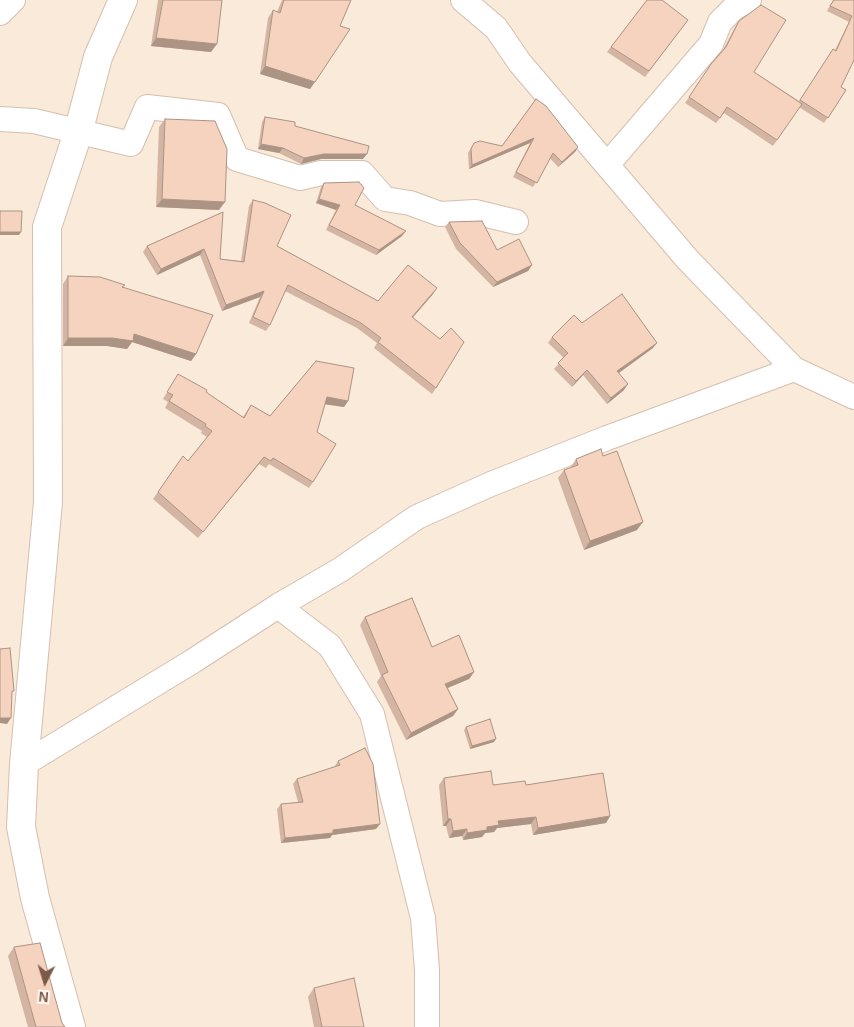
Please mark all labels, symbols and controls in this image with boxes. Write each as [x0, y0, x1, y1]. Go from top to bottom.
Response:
north arrow [20, 957, 70, 1007]
text: N [38, 989, 49, 1005]

